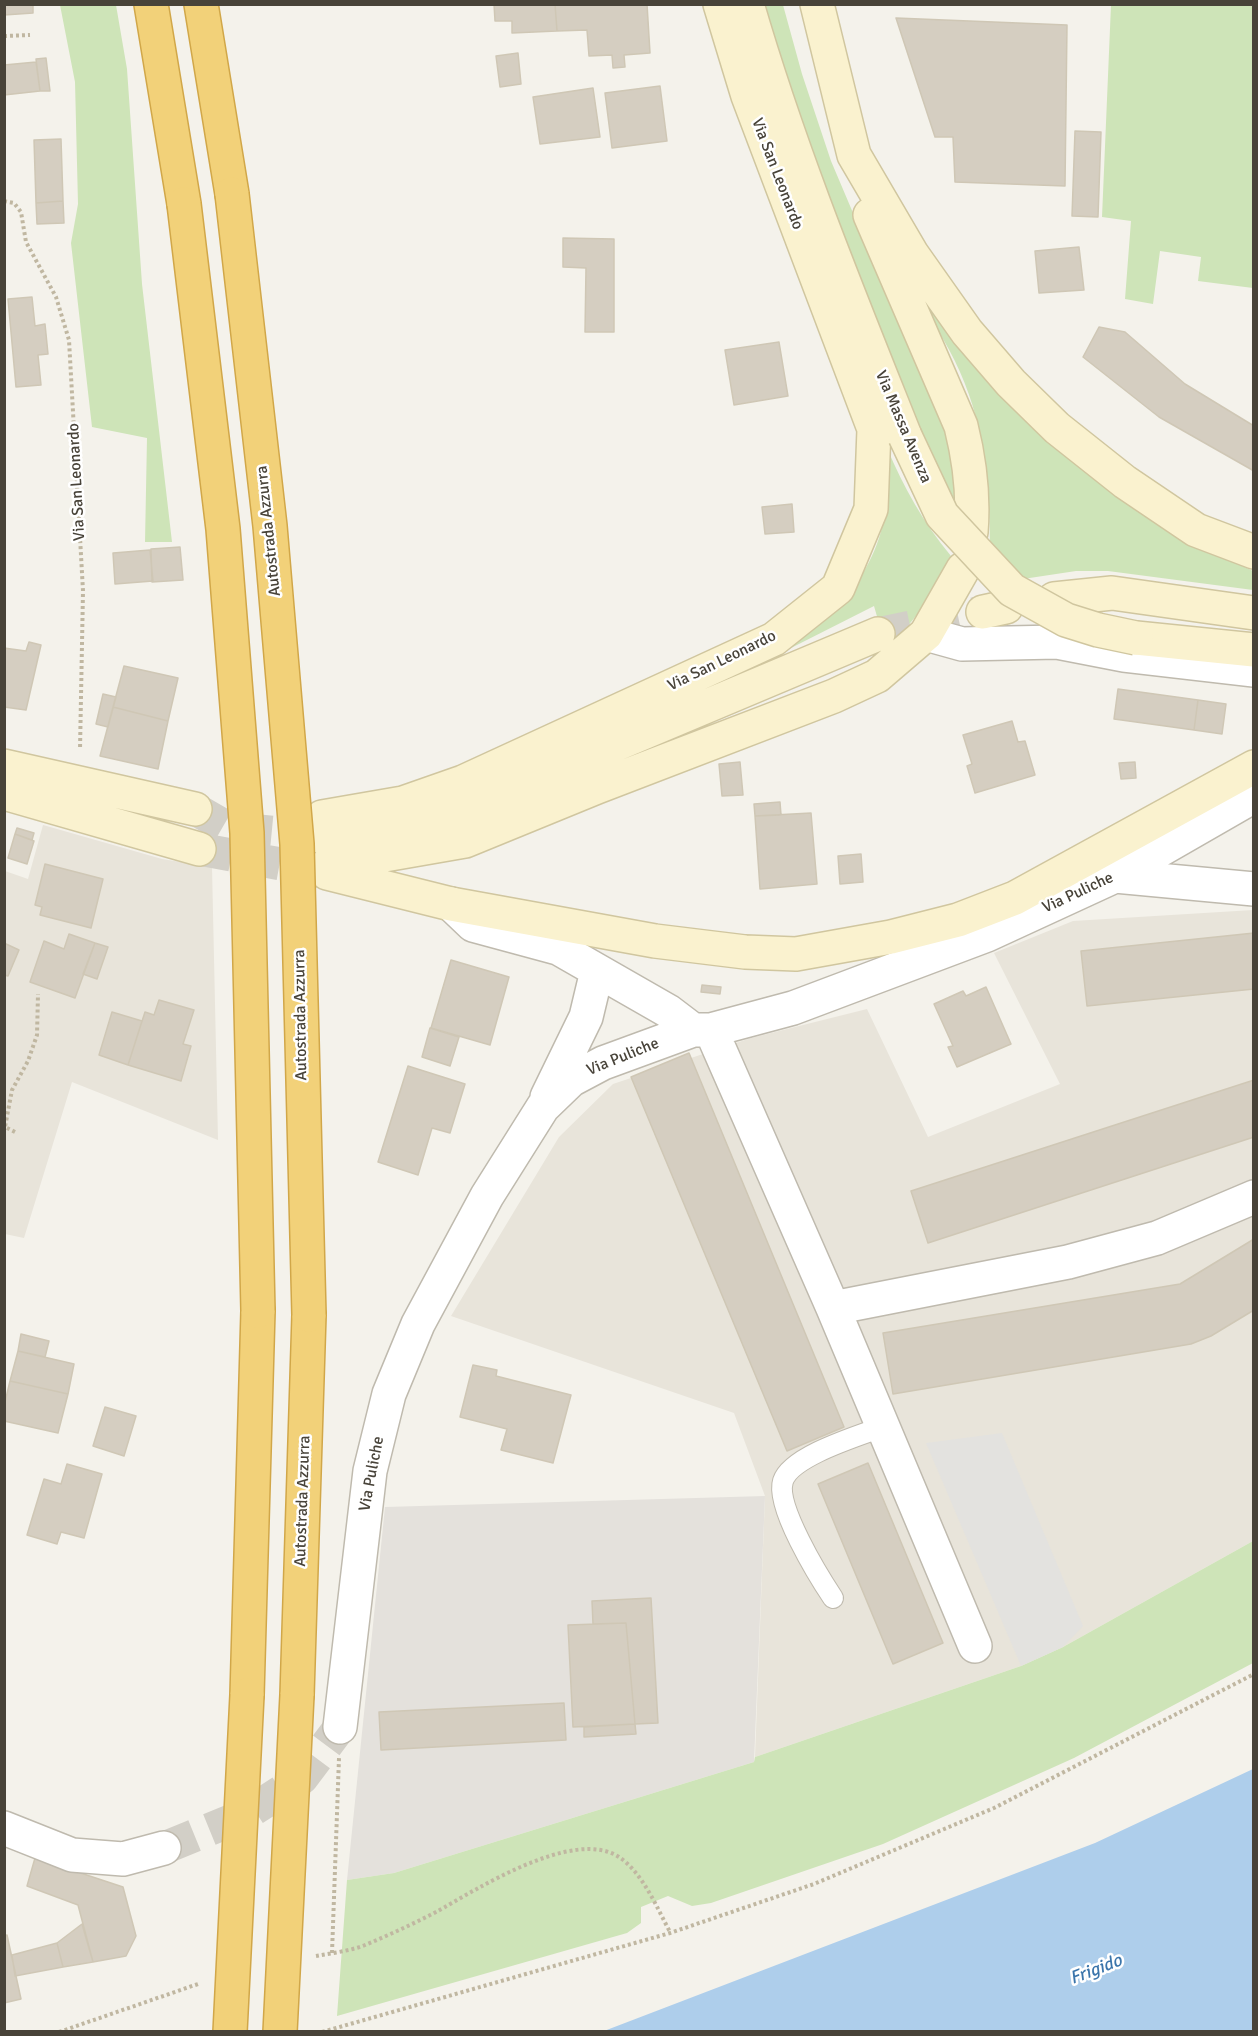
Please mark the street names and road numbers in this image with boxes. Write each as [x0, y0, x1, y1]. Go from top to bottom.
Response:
street label: Via San Leonardo [747, 115, 807, 233]
street label: Via Massa Avenza [871, 368, 935, 486]
street label: Via San Leonardo [64, 423, 90, 541]
street label: Autostrada Azzurra [253, 465, 285, 597]
street label: Via San Leonardo [665, 626, 779, 696]
street label: Via Puliche [1040, 868, 1116, 918]
street label: Autostrada Azzurra [290, 949, 312, 1081]
street label: Via Puliche [584, 1034, 662, 1080]
street label: Autostrada Azzurra [291, 1435, 315, 1567]
street label: Via Puliche [355, 1435, 389, 1513]

